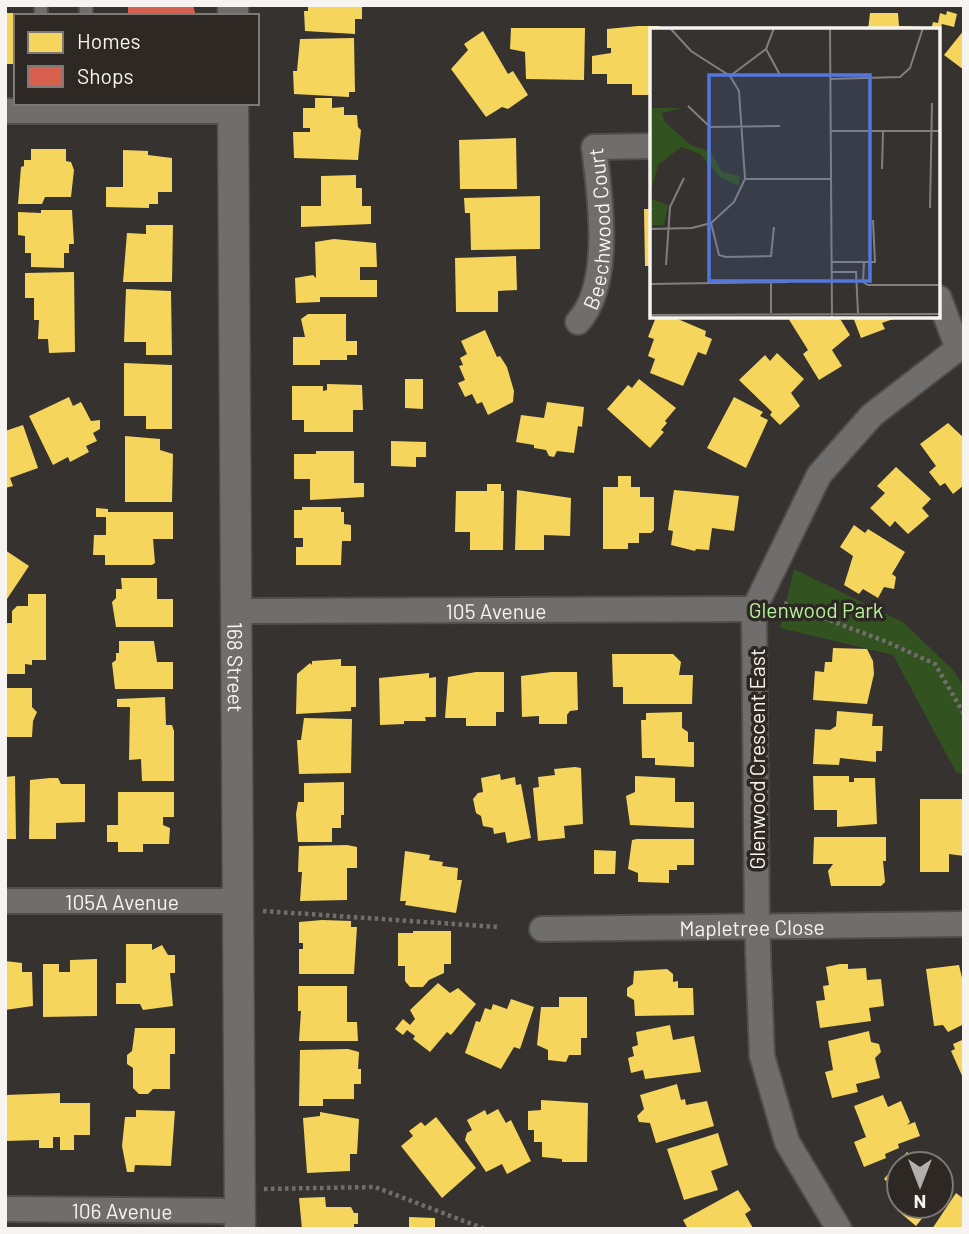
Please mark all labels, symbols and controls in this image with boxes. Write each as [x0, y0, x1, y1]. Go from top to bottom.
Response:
legend [14, 14, 259, 105]
text: Homes [77, 28, 141, 53]
inset map [650, 28, 941, 318]
text: Shops [77, 63, 134, 88]
street label: Beechwood Court [576, 147, 614, 313]
street label: 105 Avenue [445, 597, 547, 623]
park label: Glenwood Park [749, 597, 883, 622]
street label: 168 Street [224, 622, 249, 712]
street label: Glenwood Crescent East [744, 648, 769, 870]
street label: 105A Avenue [65, 889, 179, 914]
street label: Mapletree Close [679, 913, 825, 940]
north arrow [885, 1150, 955, 1220]
text: N [914, 1191, 926, 1214]
street label: 106 Avenue [71, 1197, 173, 1223]

